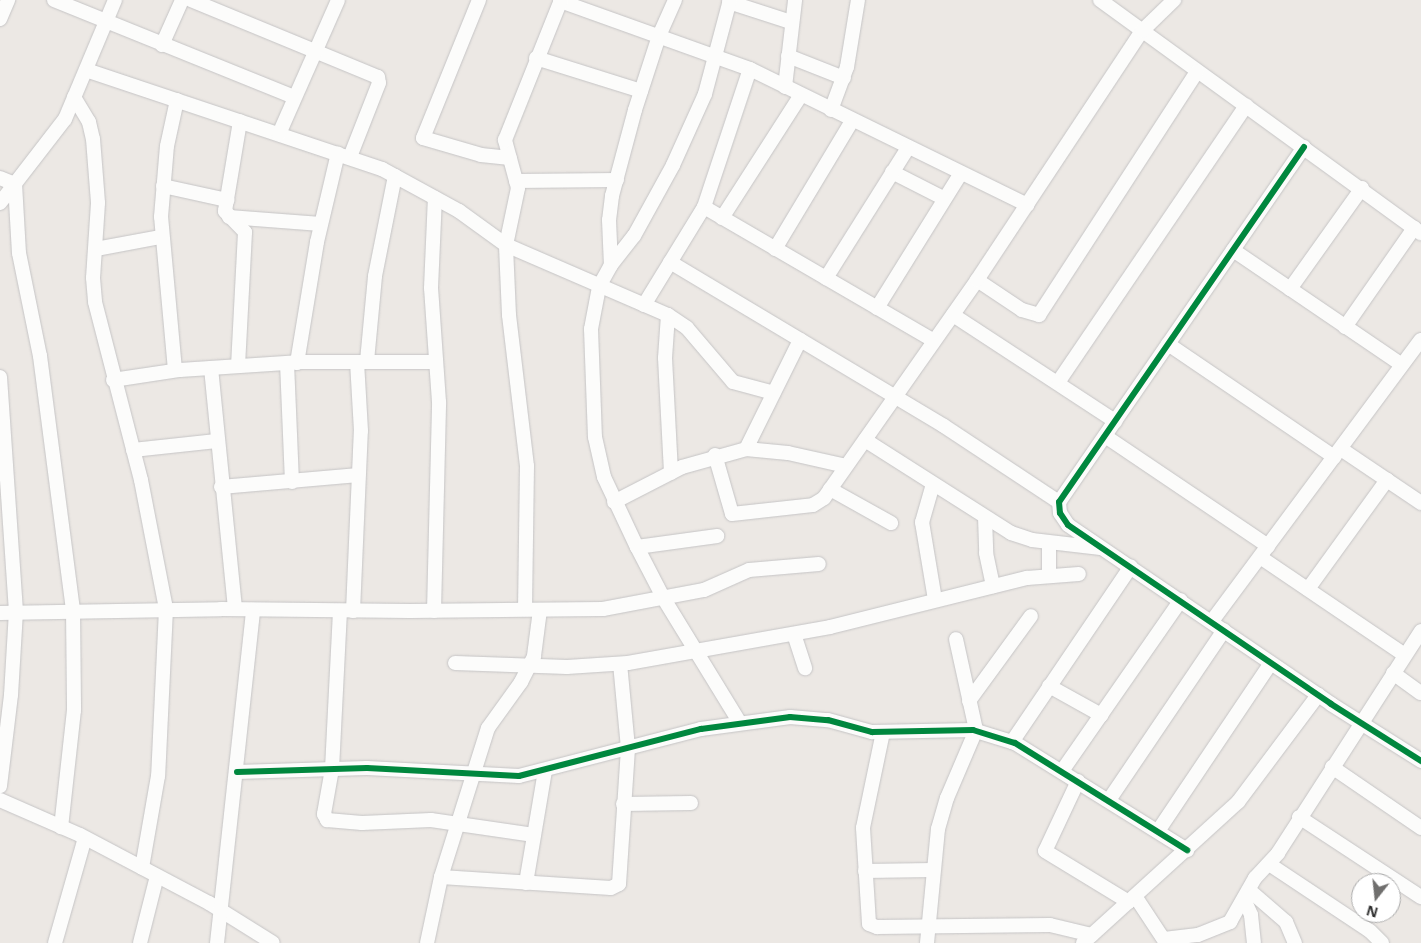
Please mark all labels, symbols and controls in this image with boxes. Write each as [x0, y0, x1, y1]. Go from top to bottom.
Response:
north arrow [1351, 873, 1401, 923]
text: N [1364, 901, 1380, 923]

